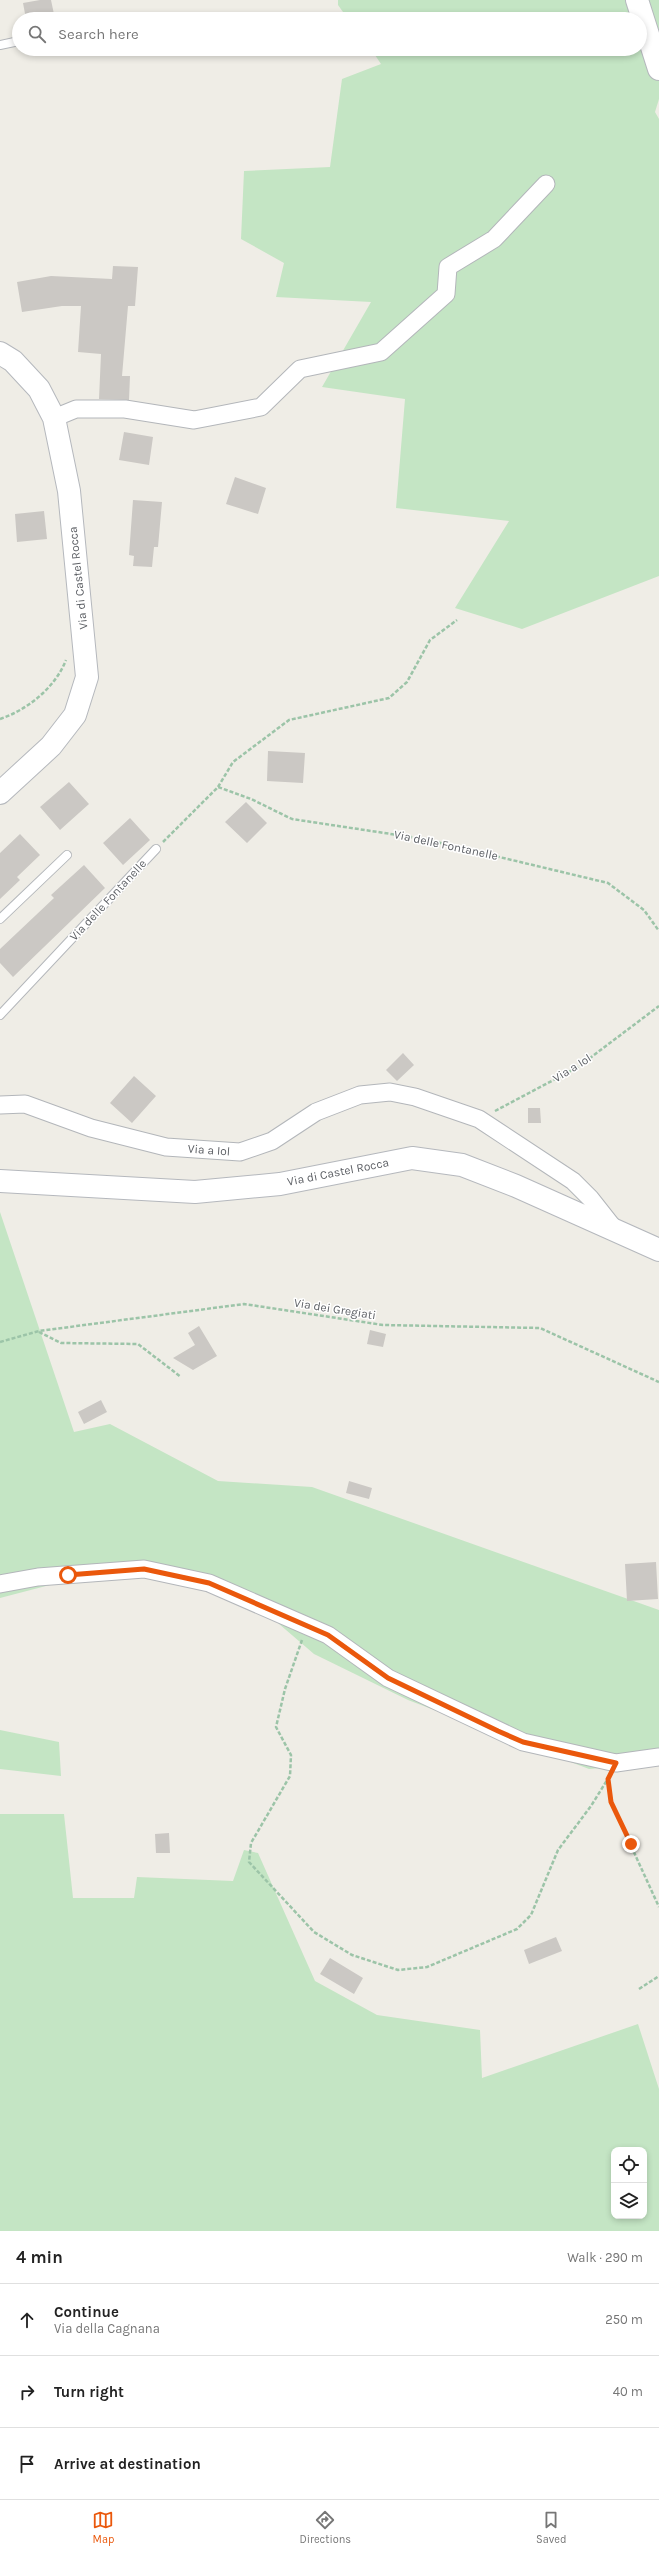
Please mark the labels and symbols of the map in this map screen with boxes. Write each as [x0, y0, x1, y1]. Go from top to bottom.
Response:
street label: Via di Castel Rocca [66, 526, 90, 630]
street label: Via delle Fontanelle [393, 827, 499, 863]
street label: Via delle Fontanelle [67, 856, 149, 944]
street label: Via a Iol [550, 1051, 594, 1085]
street label: Via a Iol [187, 1142, 231, 1158]
street label: Via di Castel Rocca [286, 1155, 390, 1189]
street label: Via dei Gregiati [293, 1296, 377, 1322]
route start [59, 1566, 77, 1584]
route end [622, 1835, 640, 1853]

